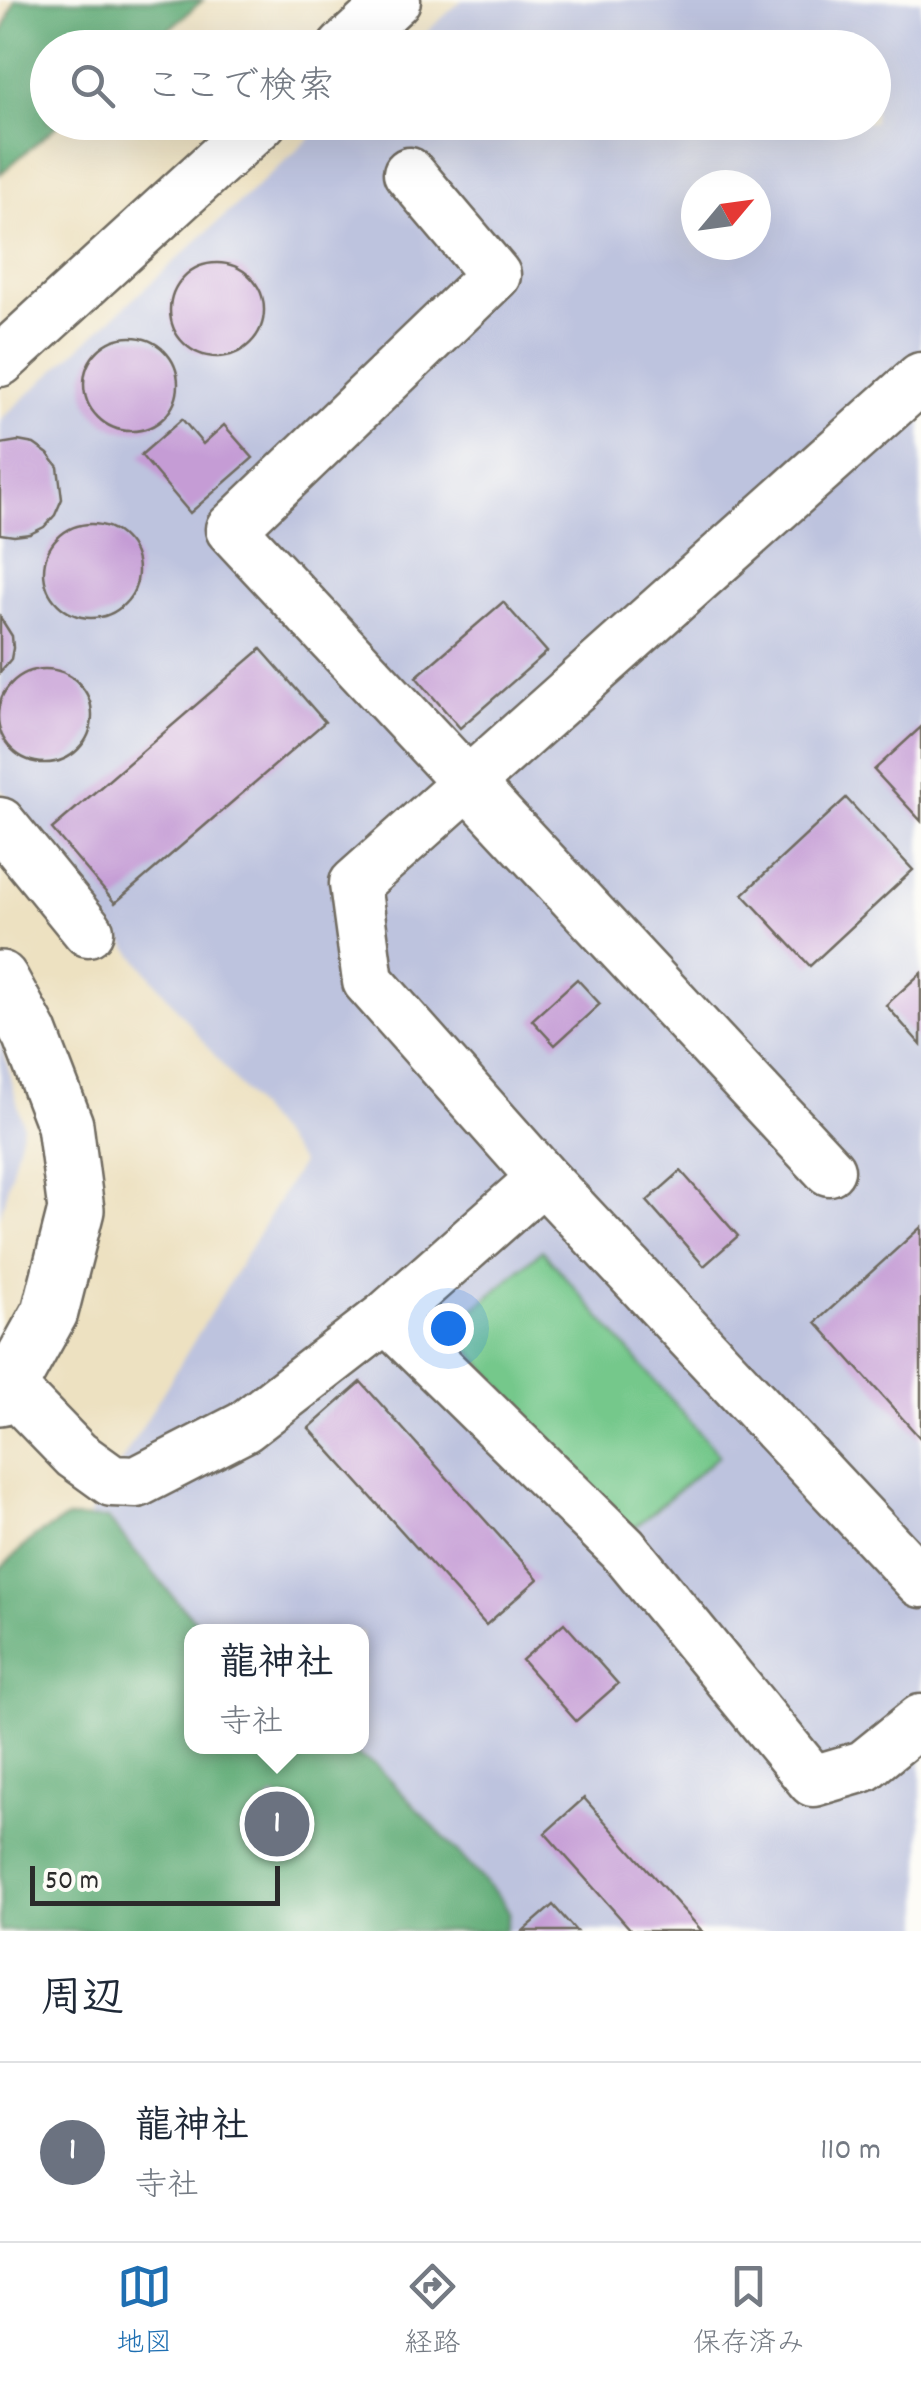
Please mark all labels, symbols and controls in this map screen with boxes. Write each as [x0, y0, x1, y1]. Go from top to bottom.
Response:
search box [30, 30, 891, 140]
icon: search [65, 58, 120, 113]
text: ここで検索 [145, 62, 335, 117]
north arrow [681, 170, 771, 260]
your location [423, 1303, 474, 1354]
popup [184, 1624, 369, 1754]
text: 龍神社 [219, 1639, 334, 1694]
text: 寺社 [219, 1702, 284, 1748]
pin: 1 [244, 1786, 310, 1862]
scale bar [30, 1861, 280, 1906]
text: 50 m [45, 1863, 99, 1903]
text: 周辺 [40, 1972, 124, 2032]
text: 龍神社 [135, 2102, 249, 2157]
text: 1 [69, 2129, 76, 2175]
text: 110 m [820, 2129, 881, 2175]
text: 寺社 [135, 2165, 199, 2211]
tab: 地図 [116, 2259, 172, 2366]
tab: 経路 [404, 2259, 461, 2366]
tab: 保存済み [693, 2259, 805, 2366]

